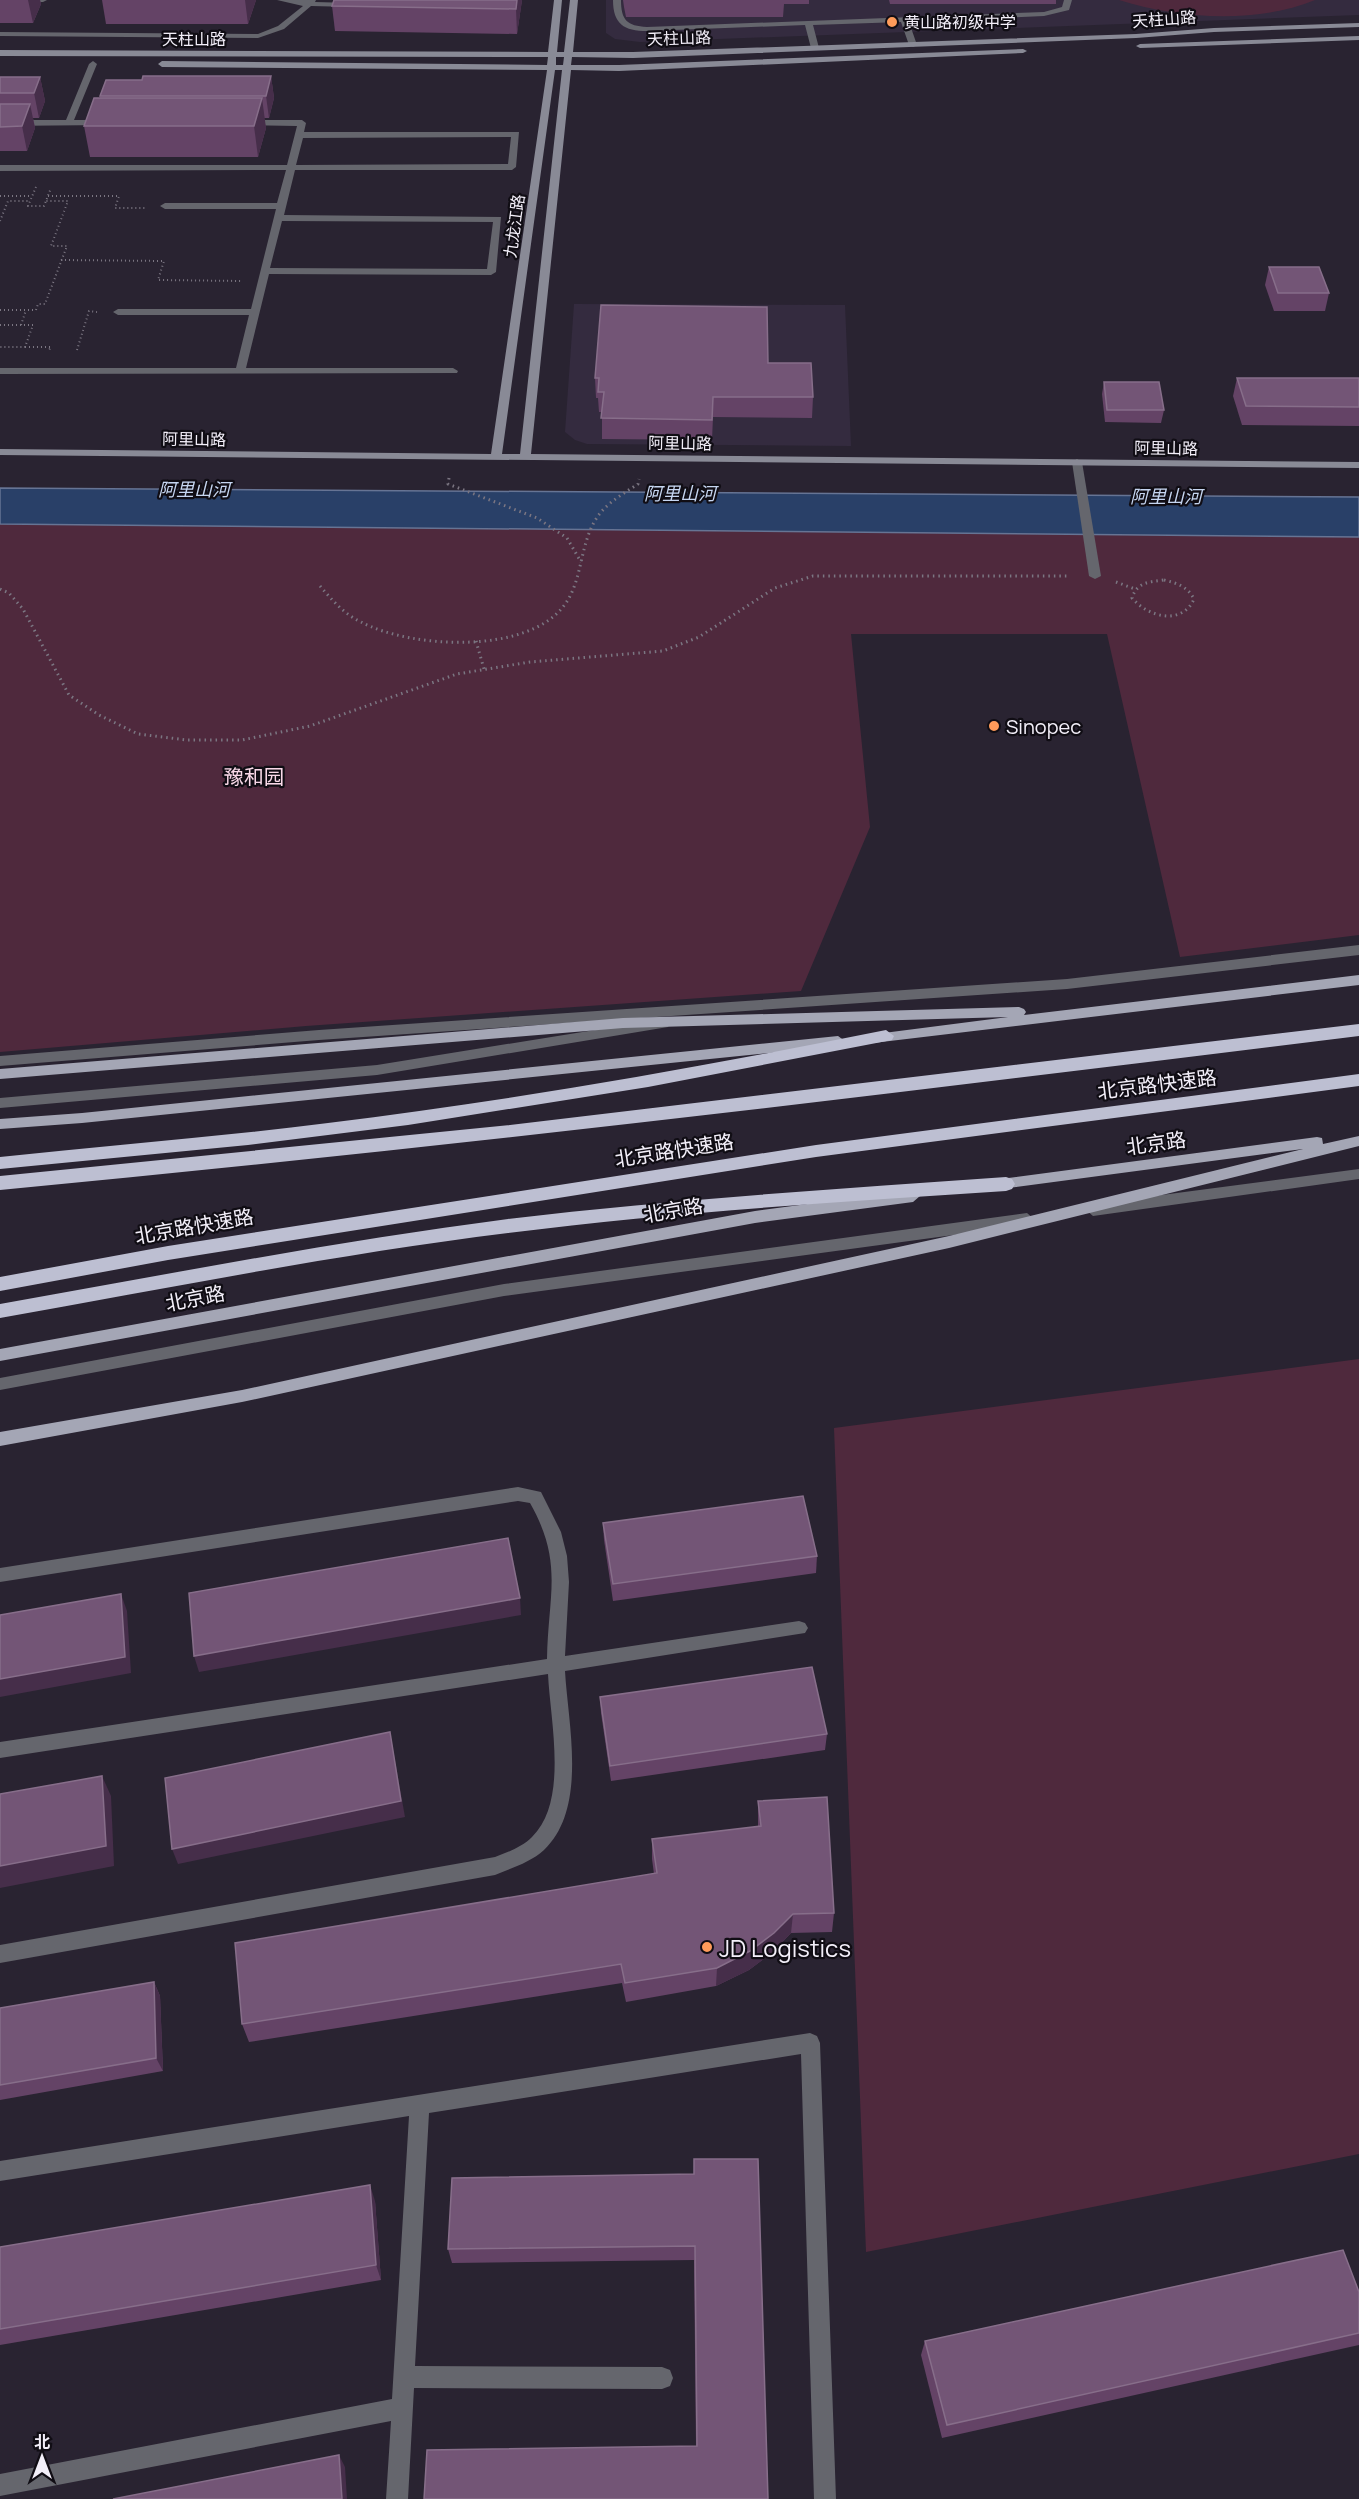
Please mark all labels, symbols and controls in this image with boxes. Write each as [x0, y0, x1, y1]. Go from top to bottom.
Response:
street label: 天柱山路 [1131, 6, 1197, 32]
place label: 黄山路初级中学 [904, 11, 1016, 33]
marker: 黄山路初级中学 [885, 15, 899, 29]
street label: 天柱山路 [647, 26, 711, 50]
street label: 天柱山路 [162, 28, 226, 50]
street label: 九龙江路 [499, 193, 529, 259]
street label: 阿里山路 [162, 427, 226, 451]
street label: 阿里山路 [648, 431, 712, 455]
street label: 阿里山路 [1134, 436, 1198, 460]
water label: 阿里山河 [158, 477, 233, 501]
water label: 阿里山河 [644, 481, 719, 505]
water label: 阿里山河 [1130, 484, 1205, 508]
place label: Sinopec [1006, 713, 1081, 740]
marker: Sinopec [987, 719, 1001, 733]
park label: 豫和园 [224, 763, 284, 790]
street label: 北京路快速路 [1096, 1063, 1218, 1105]
street label: 北京路 [1124, 1125, 1188, 1161]
street label: 北京路快速路 [613, 1127, 735, 1173]
street label: 北京路 [641, 1191, 705, 1229]
street label: 北京路快速路 [133, 1202, 255, 1250]
street label: 北京路 [163, 1279, 227, 1317]
place label: JD Logistics [719, 1931, 851, 1964]
marker: JD Logistics [700, 1940, 714, 1954]
north arrow [12, 2427, 72, 2487]
text: 北 [34, 2431, 50, 2453]

